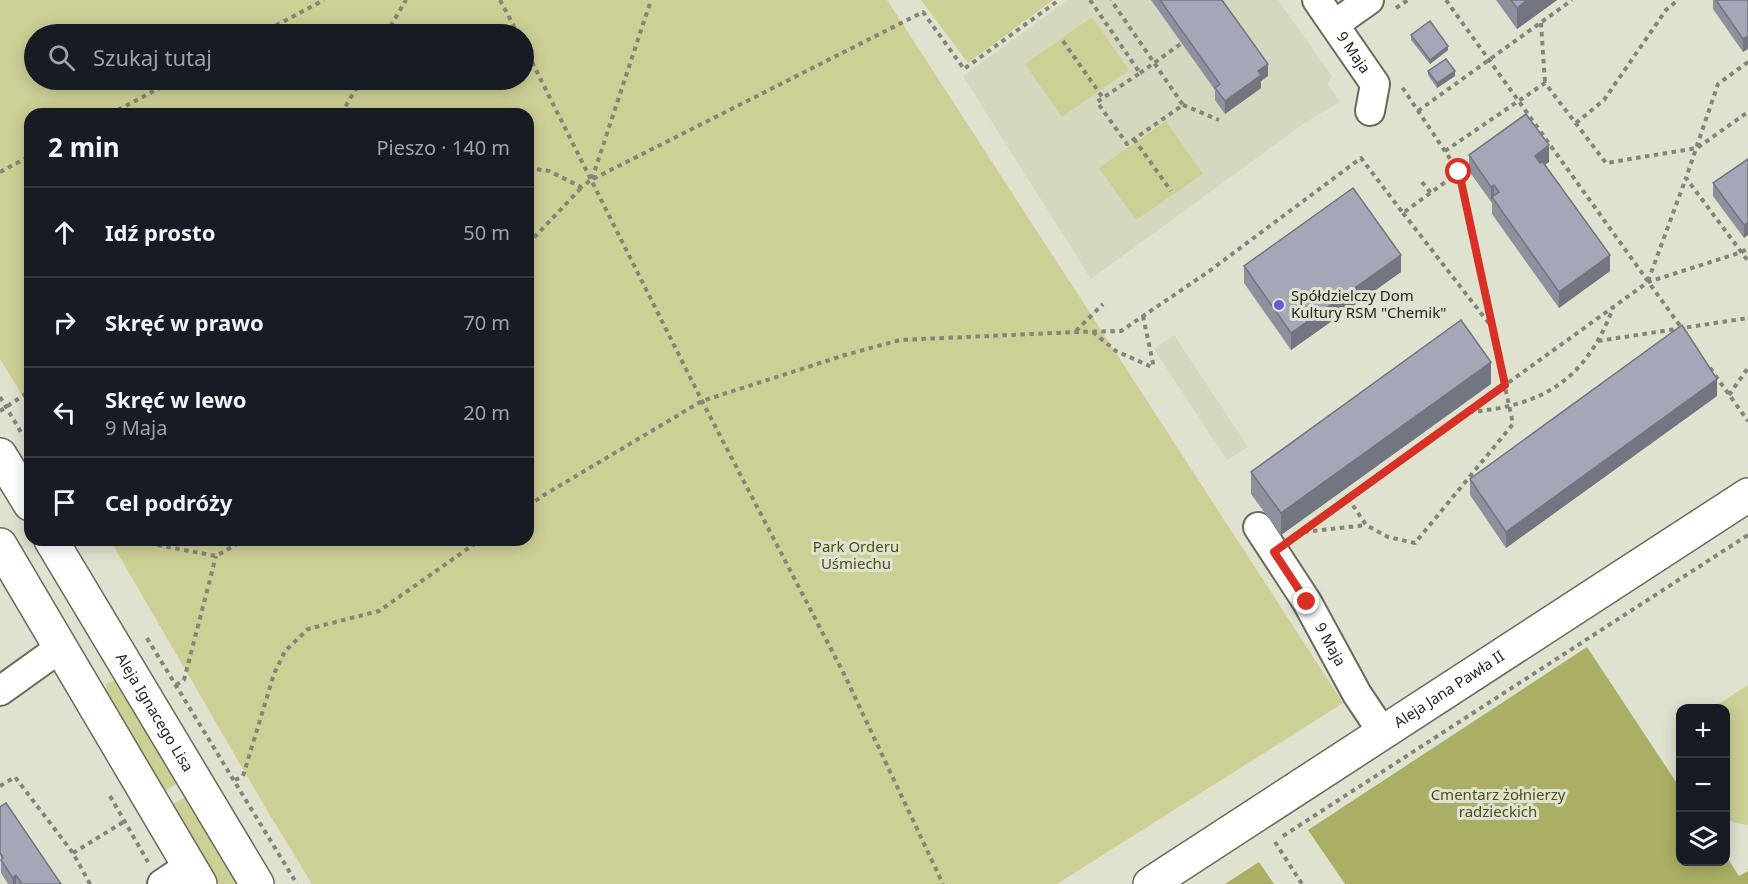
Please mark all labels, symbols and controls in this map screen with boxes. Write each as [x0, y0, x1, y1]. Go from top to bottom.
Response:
search box [24, 24, 534, 90]
street label: 9 Maja [1333, 27, 1376, 77]
icon: search [45, 41, 78, 74]
text: Szukaj tutaj [93, 42, 212, 72]
text: 2 min [48, 129, 120, 165]
text: Pieszo · 140 m [376, 134, 510, 161]
route start [1445, 158, 1471, 184]
icon: ahead [48, 216, 81, 249]
text: Idź prosto [105, 217, 215, 247]
text: 50 m [463, 219, 510, 246]
place label: Spółdzielczy Dom Kultury RSM "Chemik" [1291, 285, 1446, 322]
marker: Spółdzielczy Dom Kultury RSM "Chemik" [1272, 298, 1286, 312]
icon: right [48, 306, 81, 339]
text: Skręć w prawo [105, 307, 264, 337]
text: 70 m [463, 309, 510, 336]
text: Skręć w lewo [105, 384, 247, 414]
icon: left [48, 396, 81, 429]
text: 20 m [463, 399, 510, 426]
text: 9 Maja [105, 414, 167, 441]
icon: arrive [48, 486, 81, 519]
text: Cel podróży [105, 487, 232, 517]
park label: Park Orderu Uśmiechu [813, 536, 899, 573]
route end [1293, 588, 1319, 614]
street label: 9 Maja [1311, 619, 1351, 669]
street label: Aleja Jana Pawła II [1390, 645, 1508, 732]
street label: Aleja Ignacego Lisa [112, 649, 198, 775]
map controls [1676, 704, 1730, 866]
button: + [1676, 704, 1730, 758]
button: − [1676, 758, 1730, 812]
park label: Cmentarz żołnierzy radzieckich [1431, 784, 1566, 821]
button: layers [1676, 812, 1730, 866]

